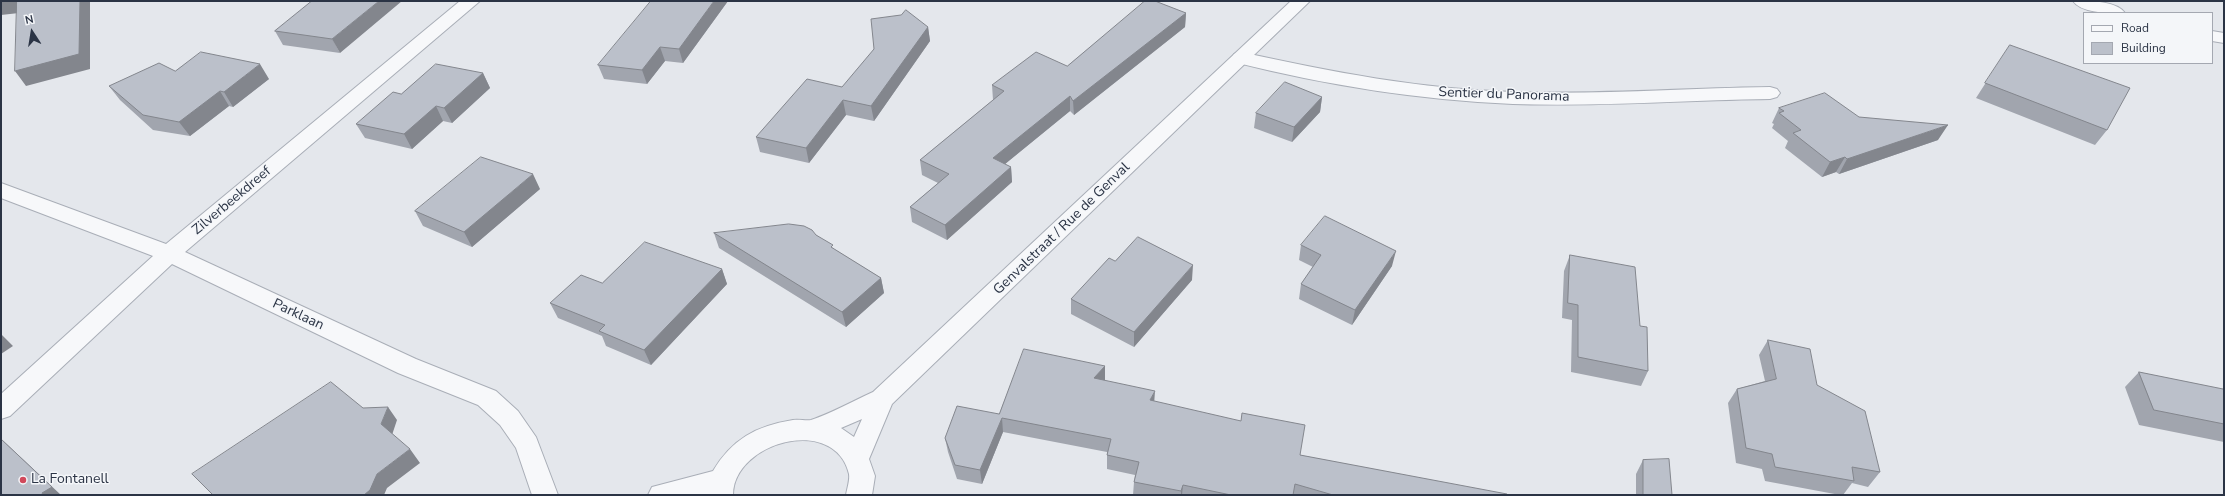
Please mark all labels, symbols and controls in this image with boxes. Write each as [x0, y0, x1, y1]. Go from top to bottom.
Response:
north arrow [12, 12, 52, 52]
text: N [24, 12, 35, 28]
legend [2083, 12, 2213, 64]
text: Road [2121, 20, 2149, 36]
text: Building [2121, 40, 2166, 56]
street label: Sentier du Panorama [1438, 84, 1570, 106]
street label: Genvalstraat / Rue de Genval [990, 159, 1134, 299]
street label: Zilverbeekdreef [189, 163, 275, 239]
street label: Parklaan [270, 296, 326, 334]
place label: La Fontanell [31, 472, 109, 488]
marker: La Fontanell [18, 475, 28, 485]

